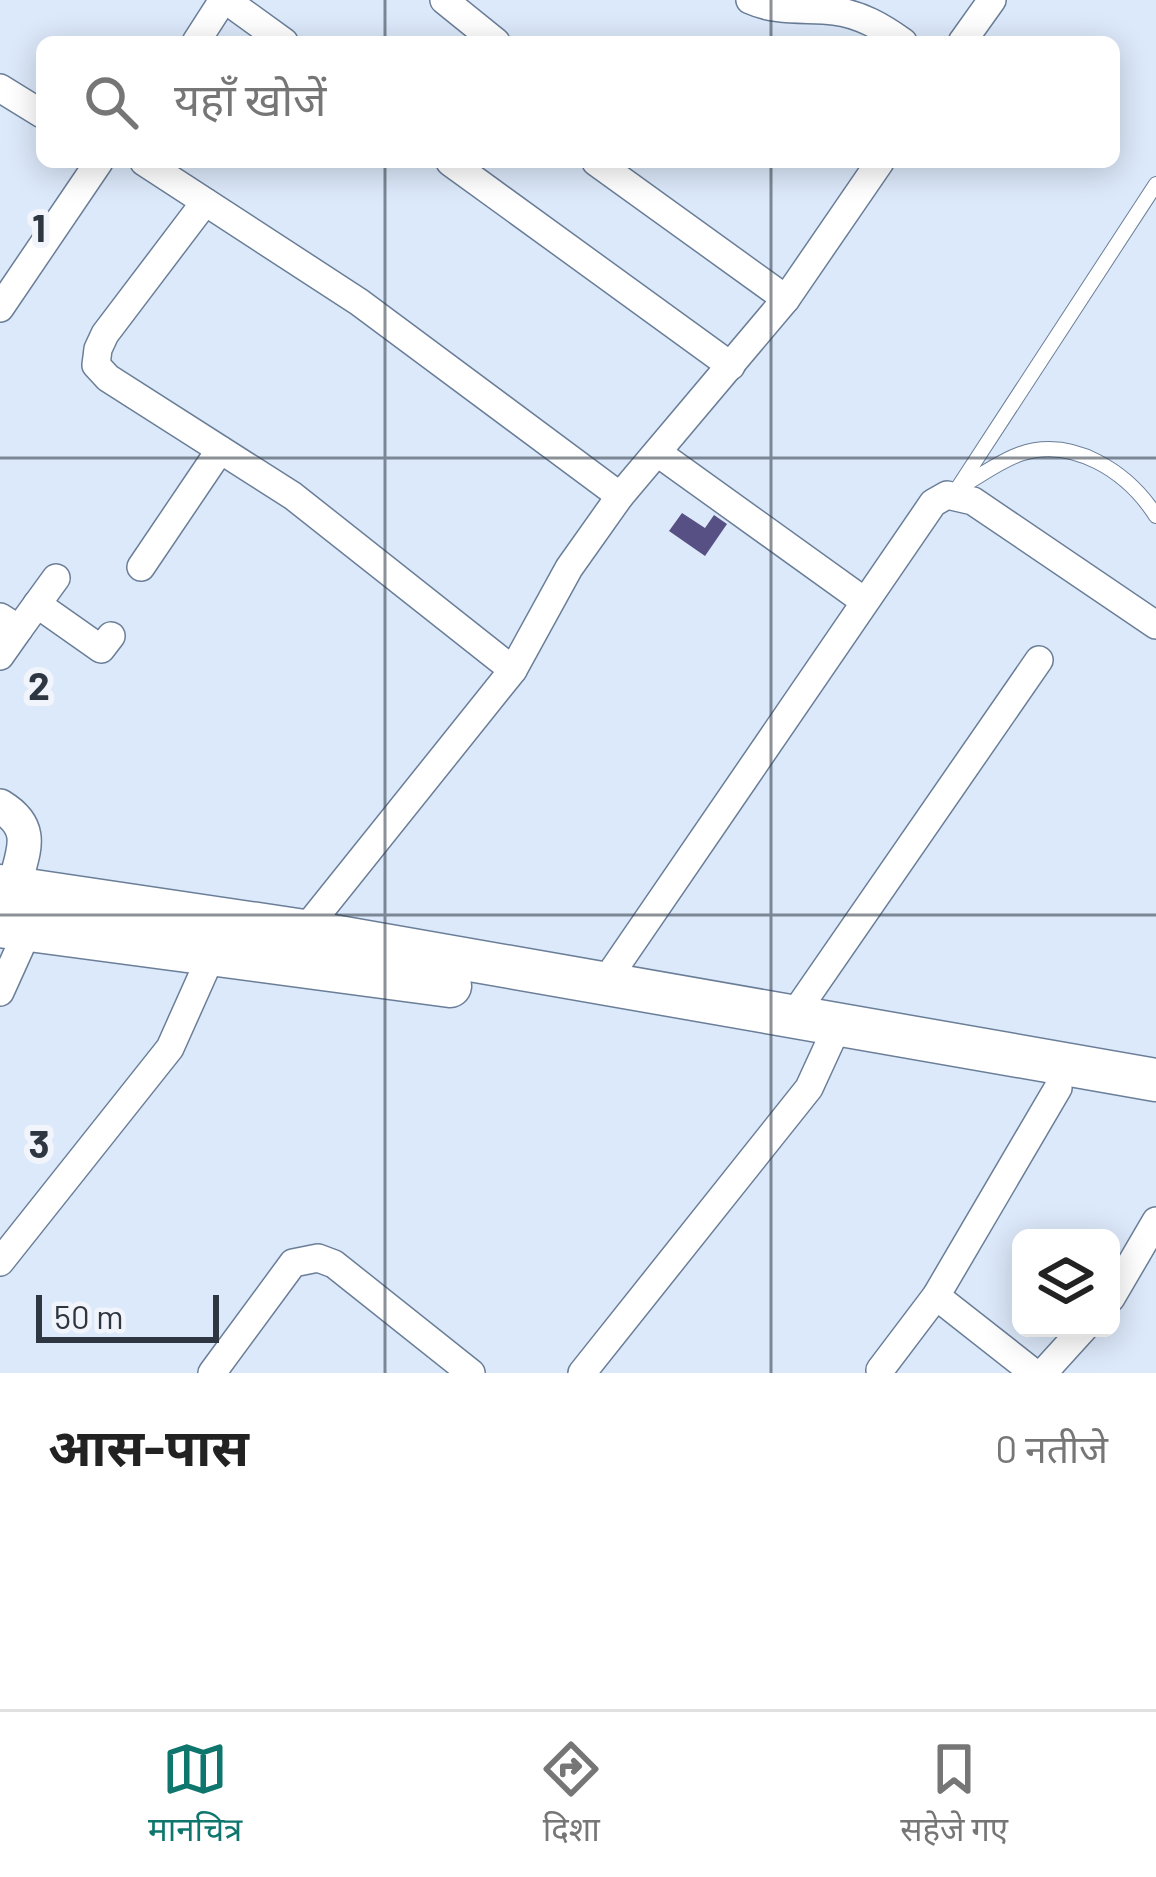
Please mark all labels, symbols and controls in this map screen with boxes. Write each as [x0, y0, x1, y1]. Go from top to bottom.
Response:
search box [36, 36, 1120, 168]
icon: search [78, 69, 144, 135]
text: यहाँ खोजें [174, 71, 327, 125]
text: 1 [32, 203, 46, 250]
text: 2 [28, 661, 50, 708]
text: 3 [28, 1119, 50, 1166]
map controls [1012, 1229, 1120, 1337]
button: layers [1012, 1229, 1120, 1337]
scale bar [36, 1289, 219, 1342]
text: 50 m [54, 1296, 124, 1336]
text: आस-पास [48, 1415, 249, 1476]
text: 0 नतीजे [995, 1424, 1108, 1471]
tab: मानचित्र [148, 1736, 242, 1854]
tab: दिशा [538, 1736, 604, 1854]
tab: सहेजे गए [900, 1736, 1008, 1854]

